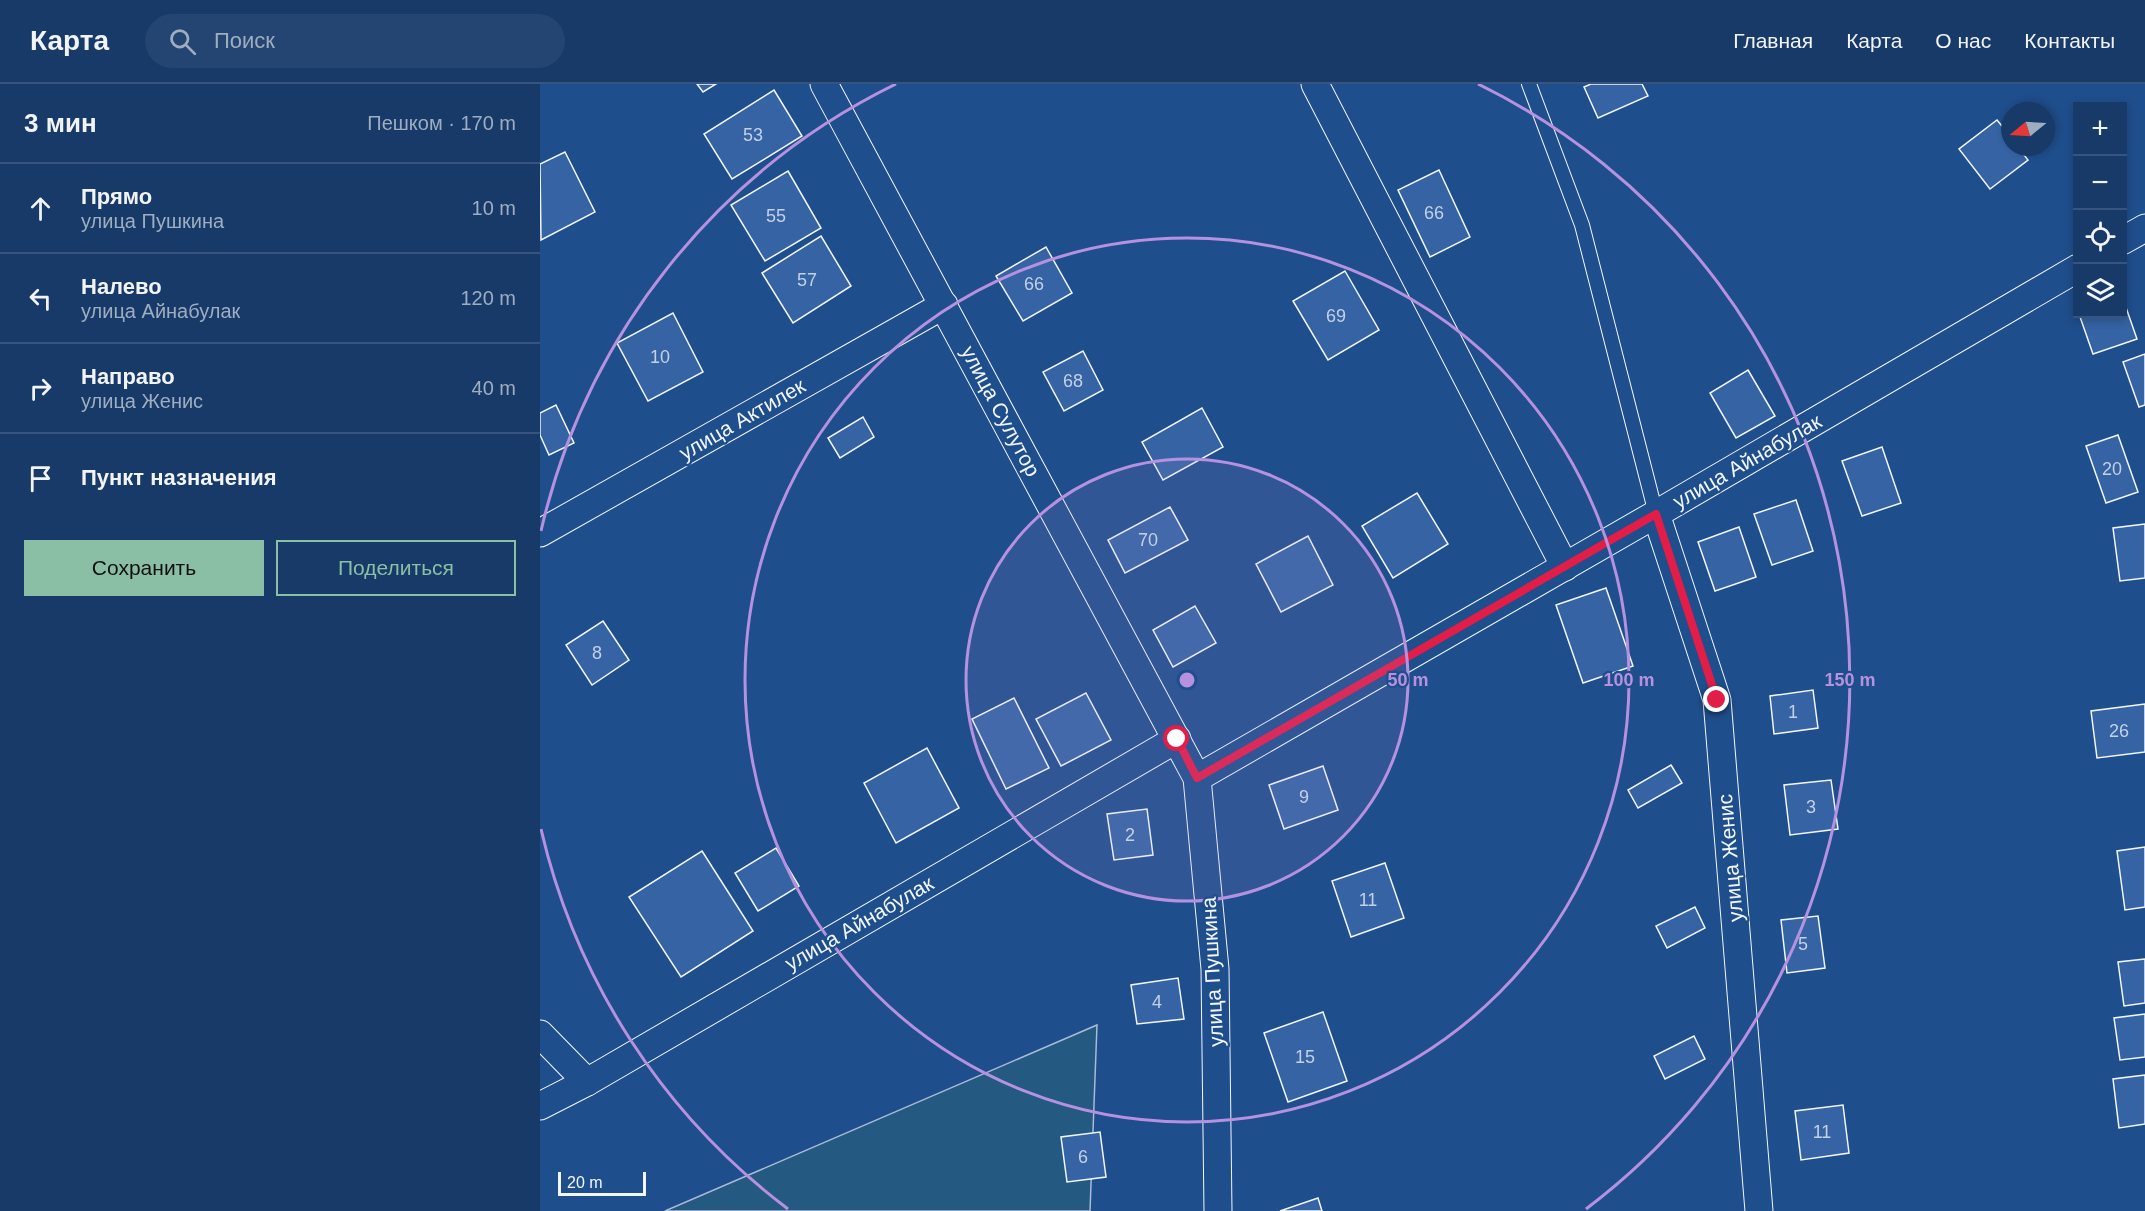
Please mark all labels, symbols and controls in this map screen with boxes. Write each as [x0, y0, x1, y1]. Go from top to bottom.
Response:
search box [145, 14, 565, 68]
text: Карта [30, 25, 109, 56]
icon: search [166, 25, 199, 58]
text: Поиск [214, 28, 275, 53]
text: Главная [1733, 29, 1813, 52]
text: Карта [1846, 29, 1902, 52]
text: О нас [1935, 29, 1991, 52]
text: Контакты [2024, 29, 2115, 52]
north arrow [2001, 102, 2055, 156]
map controls [2073, 102, 2127, 318]
button: + [2073, 102, 2127, 156]
text: 3 мин [24, 108, 97, 138]
text: Пешком · 170 m [367, 112, 516, 134]
house number: 53 [743, 125, 763, 145]
button: − [2073, 156, 2127, 210]
text: Прямо [81, 184, 152, 209]
icon: ahead [24, 192, 57, 225]
text: 10 m [472, 197, 516, 219]
house number: 66 [1424, 203, 1444, 223]
house number: 55 [766, 206, 786, 226]
text: улица Пушкина [81, 210, 224, 232]
button: locate [2073, 210, 2127, 264]
button: layers [2073, 264, 2127, 318]
house number: 57 [797, 270, 817, 290]
text: Налево [81, 274, 162, 299]
house number: 66 [1024, 274, 1044, 294]
icon: left [24, 282, 57, 315]
text: 120 m [460, 287, 516, 309]
text: улица Айнабулак [81, 300, 240, 322]
house number: 69 [1326, 306, 1346, 326]
street label: улица Сулутор [957, 342, 1045, 480]
house number: 10 [650, 347, 670, 367]
text: Направо [81, 364, 175, 389]
house number: 68 [1063, 371, 1083, 391]
icon: right [24, 372, 57, 405]
street label: улица Актилек [675, 373, 810, 464]
text: 40 m [472, 377, 516, 399]
text: улица Женис [81, 390, 203, 412]
street label: улица Айнабулак [1669, 409, 1826, 513]
house number: 20 [2102, 459, 2122, 479]
icon: arrive [24, 462, 57, 495]
text: Пункт назначения [81, 465, 277, 490]
house number: 70 [1138, 530, 1158, 550]
button: Сохранить [24, 540, 264, 596]
button: Поделиться [276, 540, 516, 596]
house number: 8 [592, 643, 602, 663]
centre of rings [1177, 670, 1197, 690]
text: 50 m [1387, 670, 1429, 690]
text: 100 m [1603, 670, 1655, 690]
text: 150 m [1824, 670, 1876, 690]
route end [1703, 686, 1729, 712]
house number: 1 [1788, 702, 1798, 722]
house number: 26 [2109, 721, 2129, 741]
route start [1163, 725, 1189, 751]
house number: 9 [1299, 787, 1309, 807]
street label: улица Женис [1713, 793, 1747, 923]
house number: 3 [1806, 797, 1816, 817]
house number: 2 [1125, 825, 1135, 845]
street label: улица Айнабулак [781, 871, 938, 975]
house number: 11 [1359, 890, 1377, 910]
street label: улица Пушкина [1197, 896, 1227, 1048]
house number: 5 [1798, 934, 1808, 954]
house number: 4 [1152, 992, 1162, 1012]
house number: 15 [1295, 1047, 1315, 1067]
house number: 11 [1813, 1122, 1831, 1142]
house number: 6 [1078, 1147, 1088, 1167]
scale bar [558, 1169, 646, 1196]
text: 20 m [567, 1174, 603, 1191]

